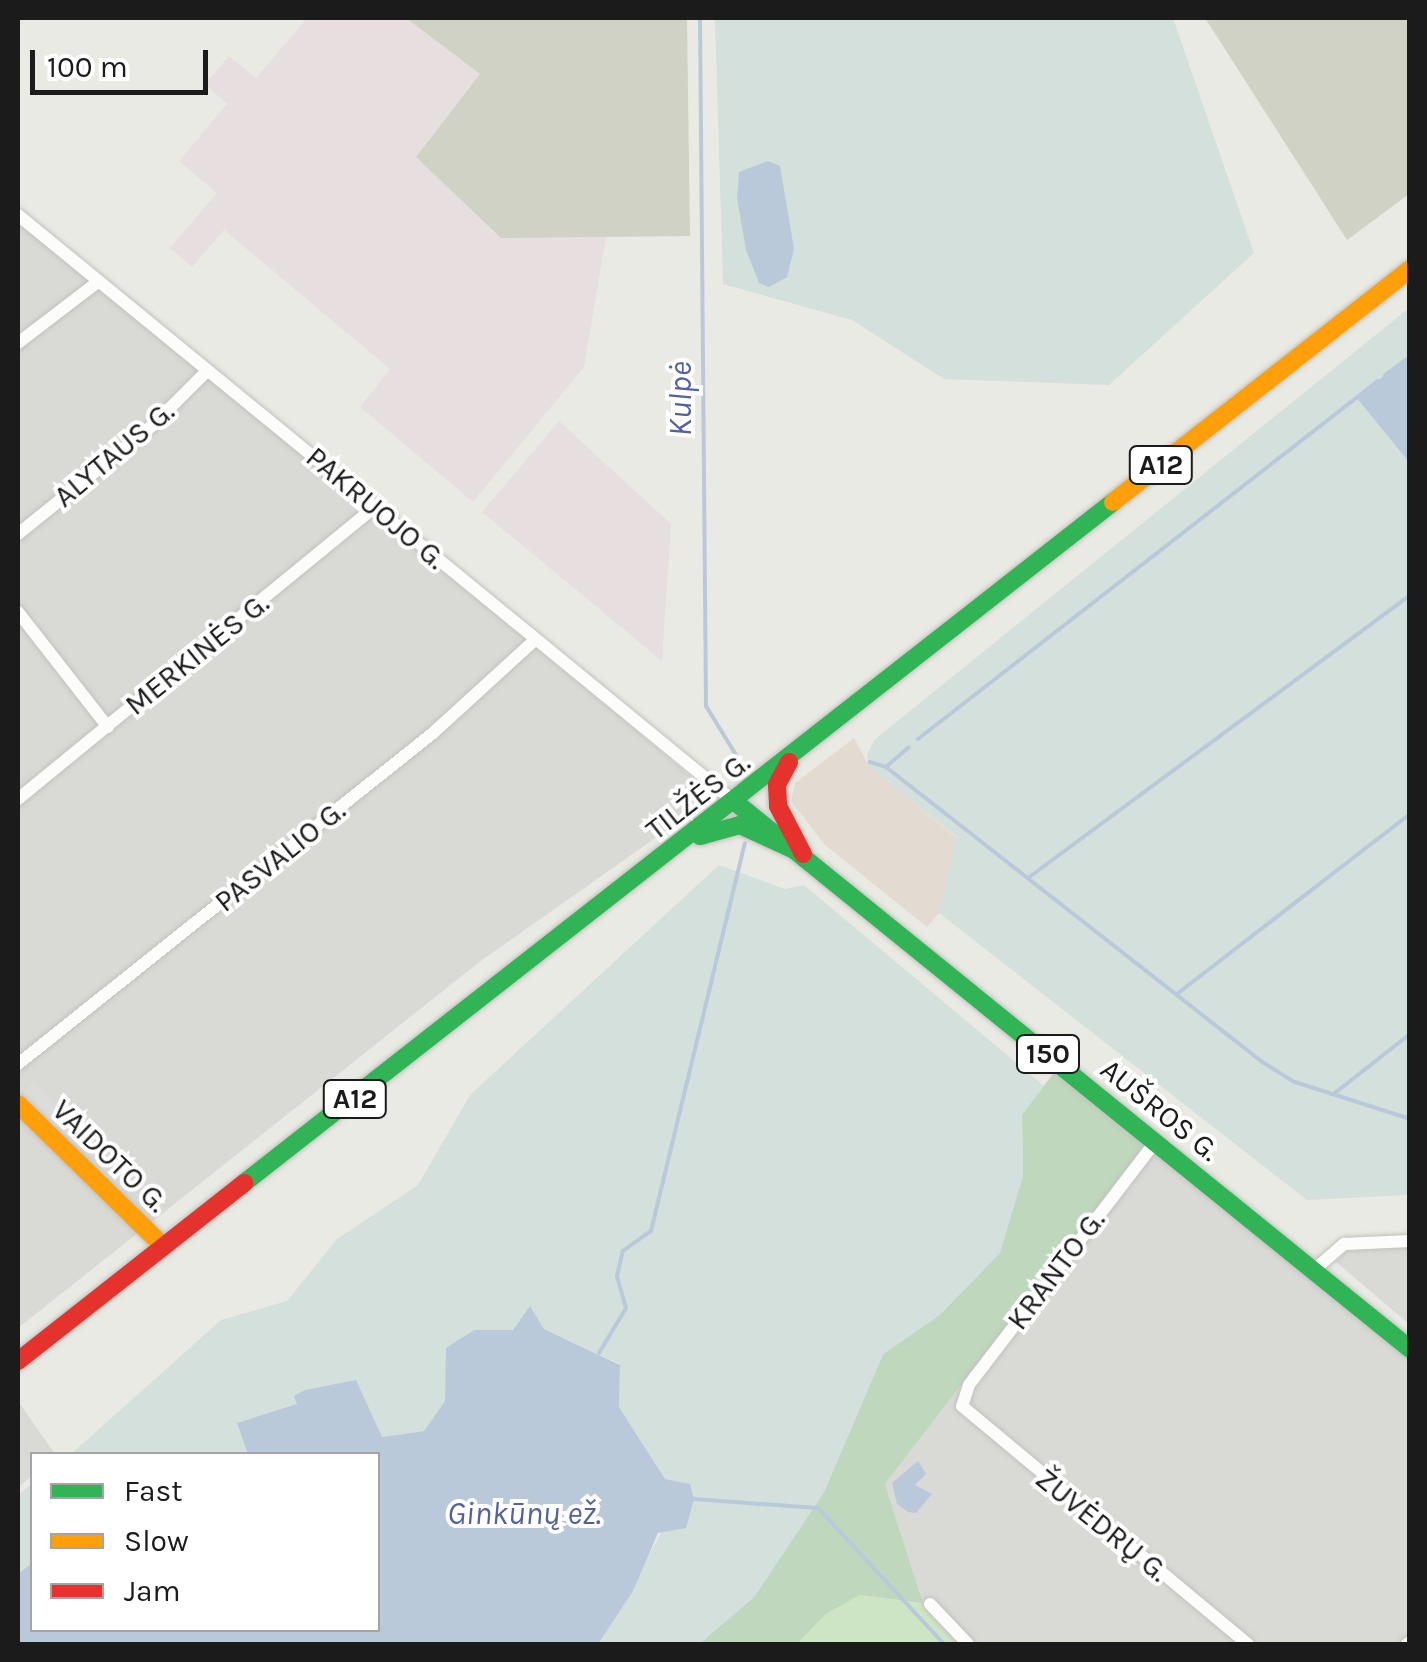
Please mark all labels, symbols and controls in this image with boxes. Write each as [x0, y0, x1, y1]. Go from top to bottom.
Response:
scale bar [35, 30, 212, 92]
text: 100 m [47, 49, 128, 85]
water label: Kulpė [662, 362, 700, 436]
street label: ALYTAUS G. [46, 393, 182, 515]
street label: PAKRUOJO G. [299, 439, 453, 577]
road number: A12 [1128, 442, 1194, 488]
street label: MERKINĖS G. [118, 585, 276, 723]
street label: TILŽĖS G. [639, 744, 757, 848]
street label: PASVALIO G. [207, 792, 353, 920]
road number: 150 [1016, 1031, 1080, 1077]
street label: AUŠROS G. [1093, 1051, 1227, 1169]
road number: A12 [322, 1076, 388, 1122]
street label: VAIDOTO G. [45, 1092, 175, 1220]
street label: KRANTO G. [999, 1203, 1113, 1337]
legend [30, 1452, 380, 1632]
street label: ŽUVĖDRŲ G. [1028, 1460, 1176, 1590]
text: Fast [124, 1473, 183, 1509]
water label: Ginkūnų ež. [447, 1495, 601, 1533]
text: Slow [124, 1523, 189, 1559]
text: Jam [124, 1573, 181, 1609]

